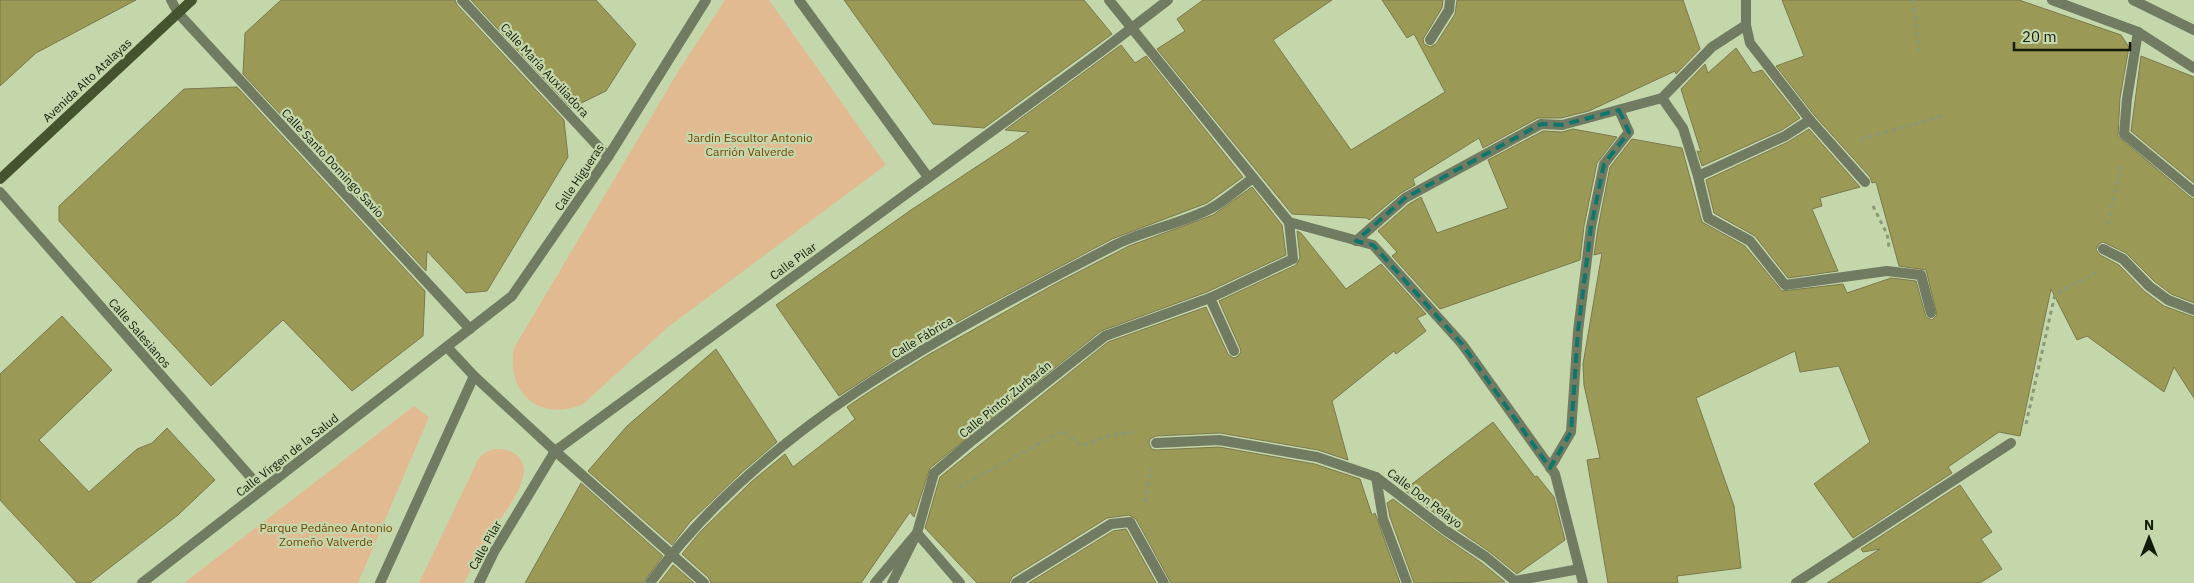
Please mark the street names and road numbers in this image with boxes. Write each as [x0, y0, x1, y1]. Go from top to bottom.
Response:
street label: Calle María Auxiliadora [497, 20, 593, 121]
street label: Avenida Alto Atalayas [39, 35, 135, 125]
street label: Calle Santo Domingo Savio [279, 105, 388, 221]
street label: Calle Higueras [551, 141, 607, 213]
street label: Calle Pilar [767, 239, 820, 283]
street label: Calle Salesianos [106, 295, 174, 371]
street label: Calle Fábrica [888, 312, 956, 361]
street label: Calle Pintor Zurbarán [956, 357, 1054, 441]
street label: Calle Virgen de la Salud [233, 410, 341, 500]
street label: Calle Don Pelayo [1385, 465, 1466, 531]
street label: Calle Pilar [465, 517, 505, 572]

